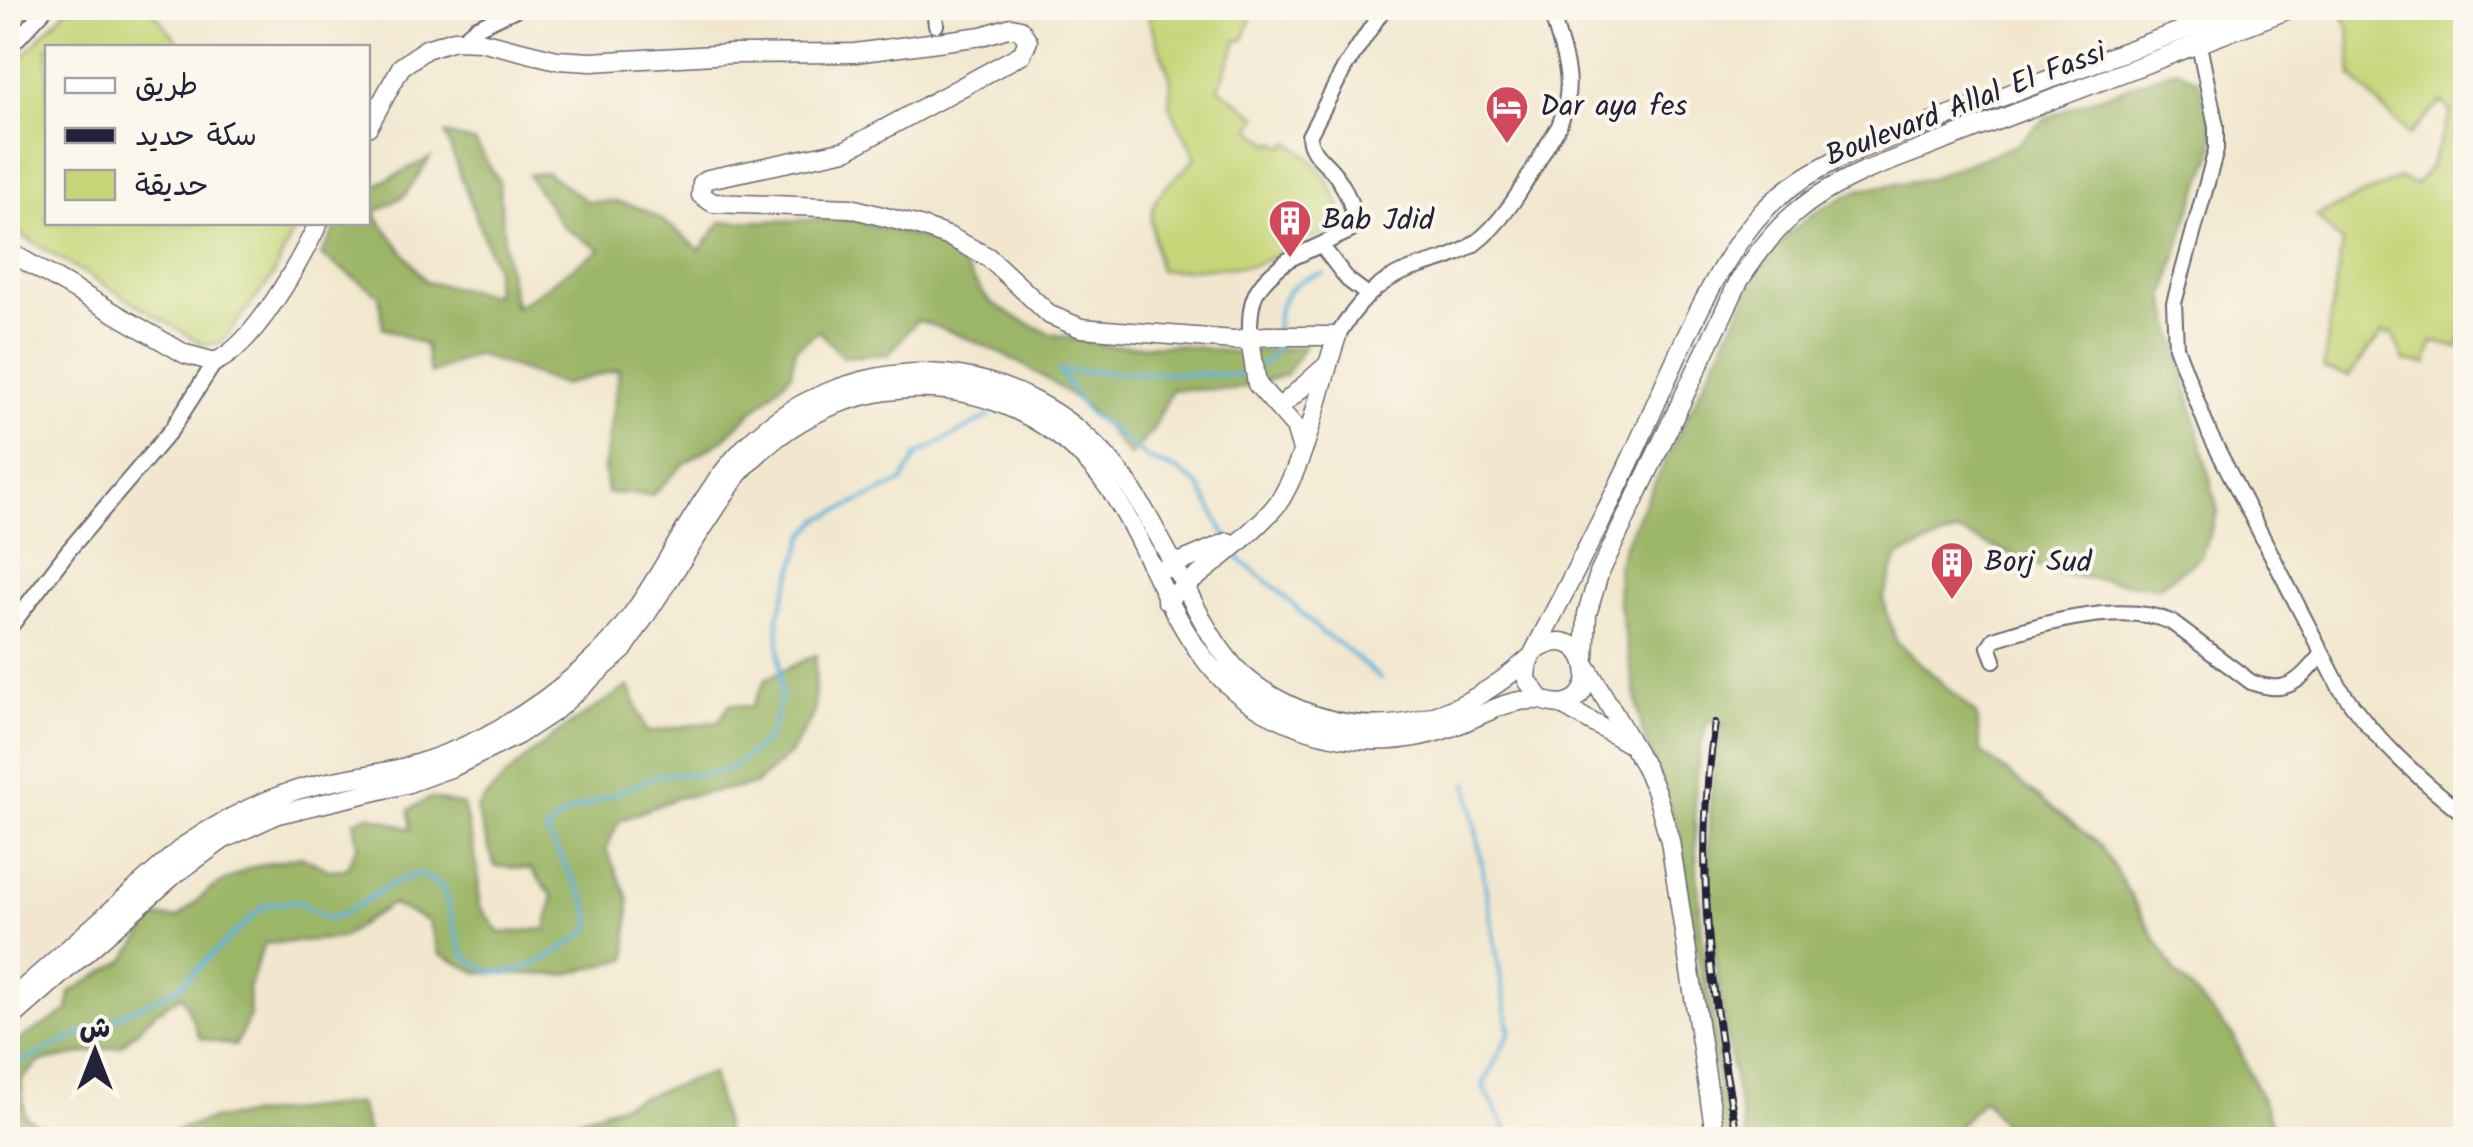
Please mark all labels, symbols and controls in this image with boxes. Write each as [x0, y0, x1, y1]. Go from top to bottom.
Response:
street label: Boulevard Allal El Fassi [1819, 29, 2115, 181]
legend [45, 45, 370, 225]
text: طريق [135, 63, 198, 111]
place label: Dar aya fes [1540, 83, 1687, 131]
hotel icon: Dar aya fes [1484, 84, 1530, 145]
text: سكة حديد [135, 113, 257, 161]
text: حديقة [135, 163, 209, 211]
place label: Bab Jdid [1322, 197, 1435, 245]
building icon: Bab Jdid [1267, 198, 1313, 259]
place label: Borj Sud [1984, 539, 2093, 587]
building icon: Borj Sud [1929, 540, 1975, 601]
north arrow [45, 1002, 145, 1102]
text: ش [80, 1007, 110, 1052]

